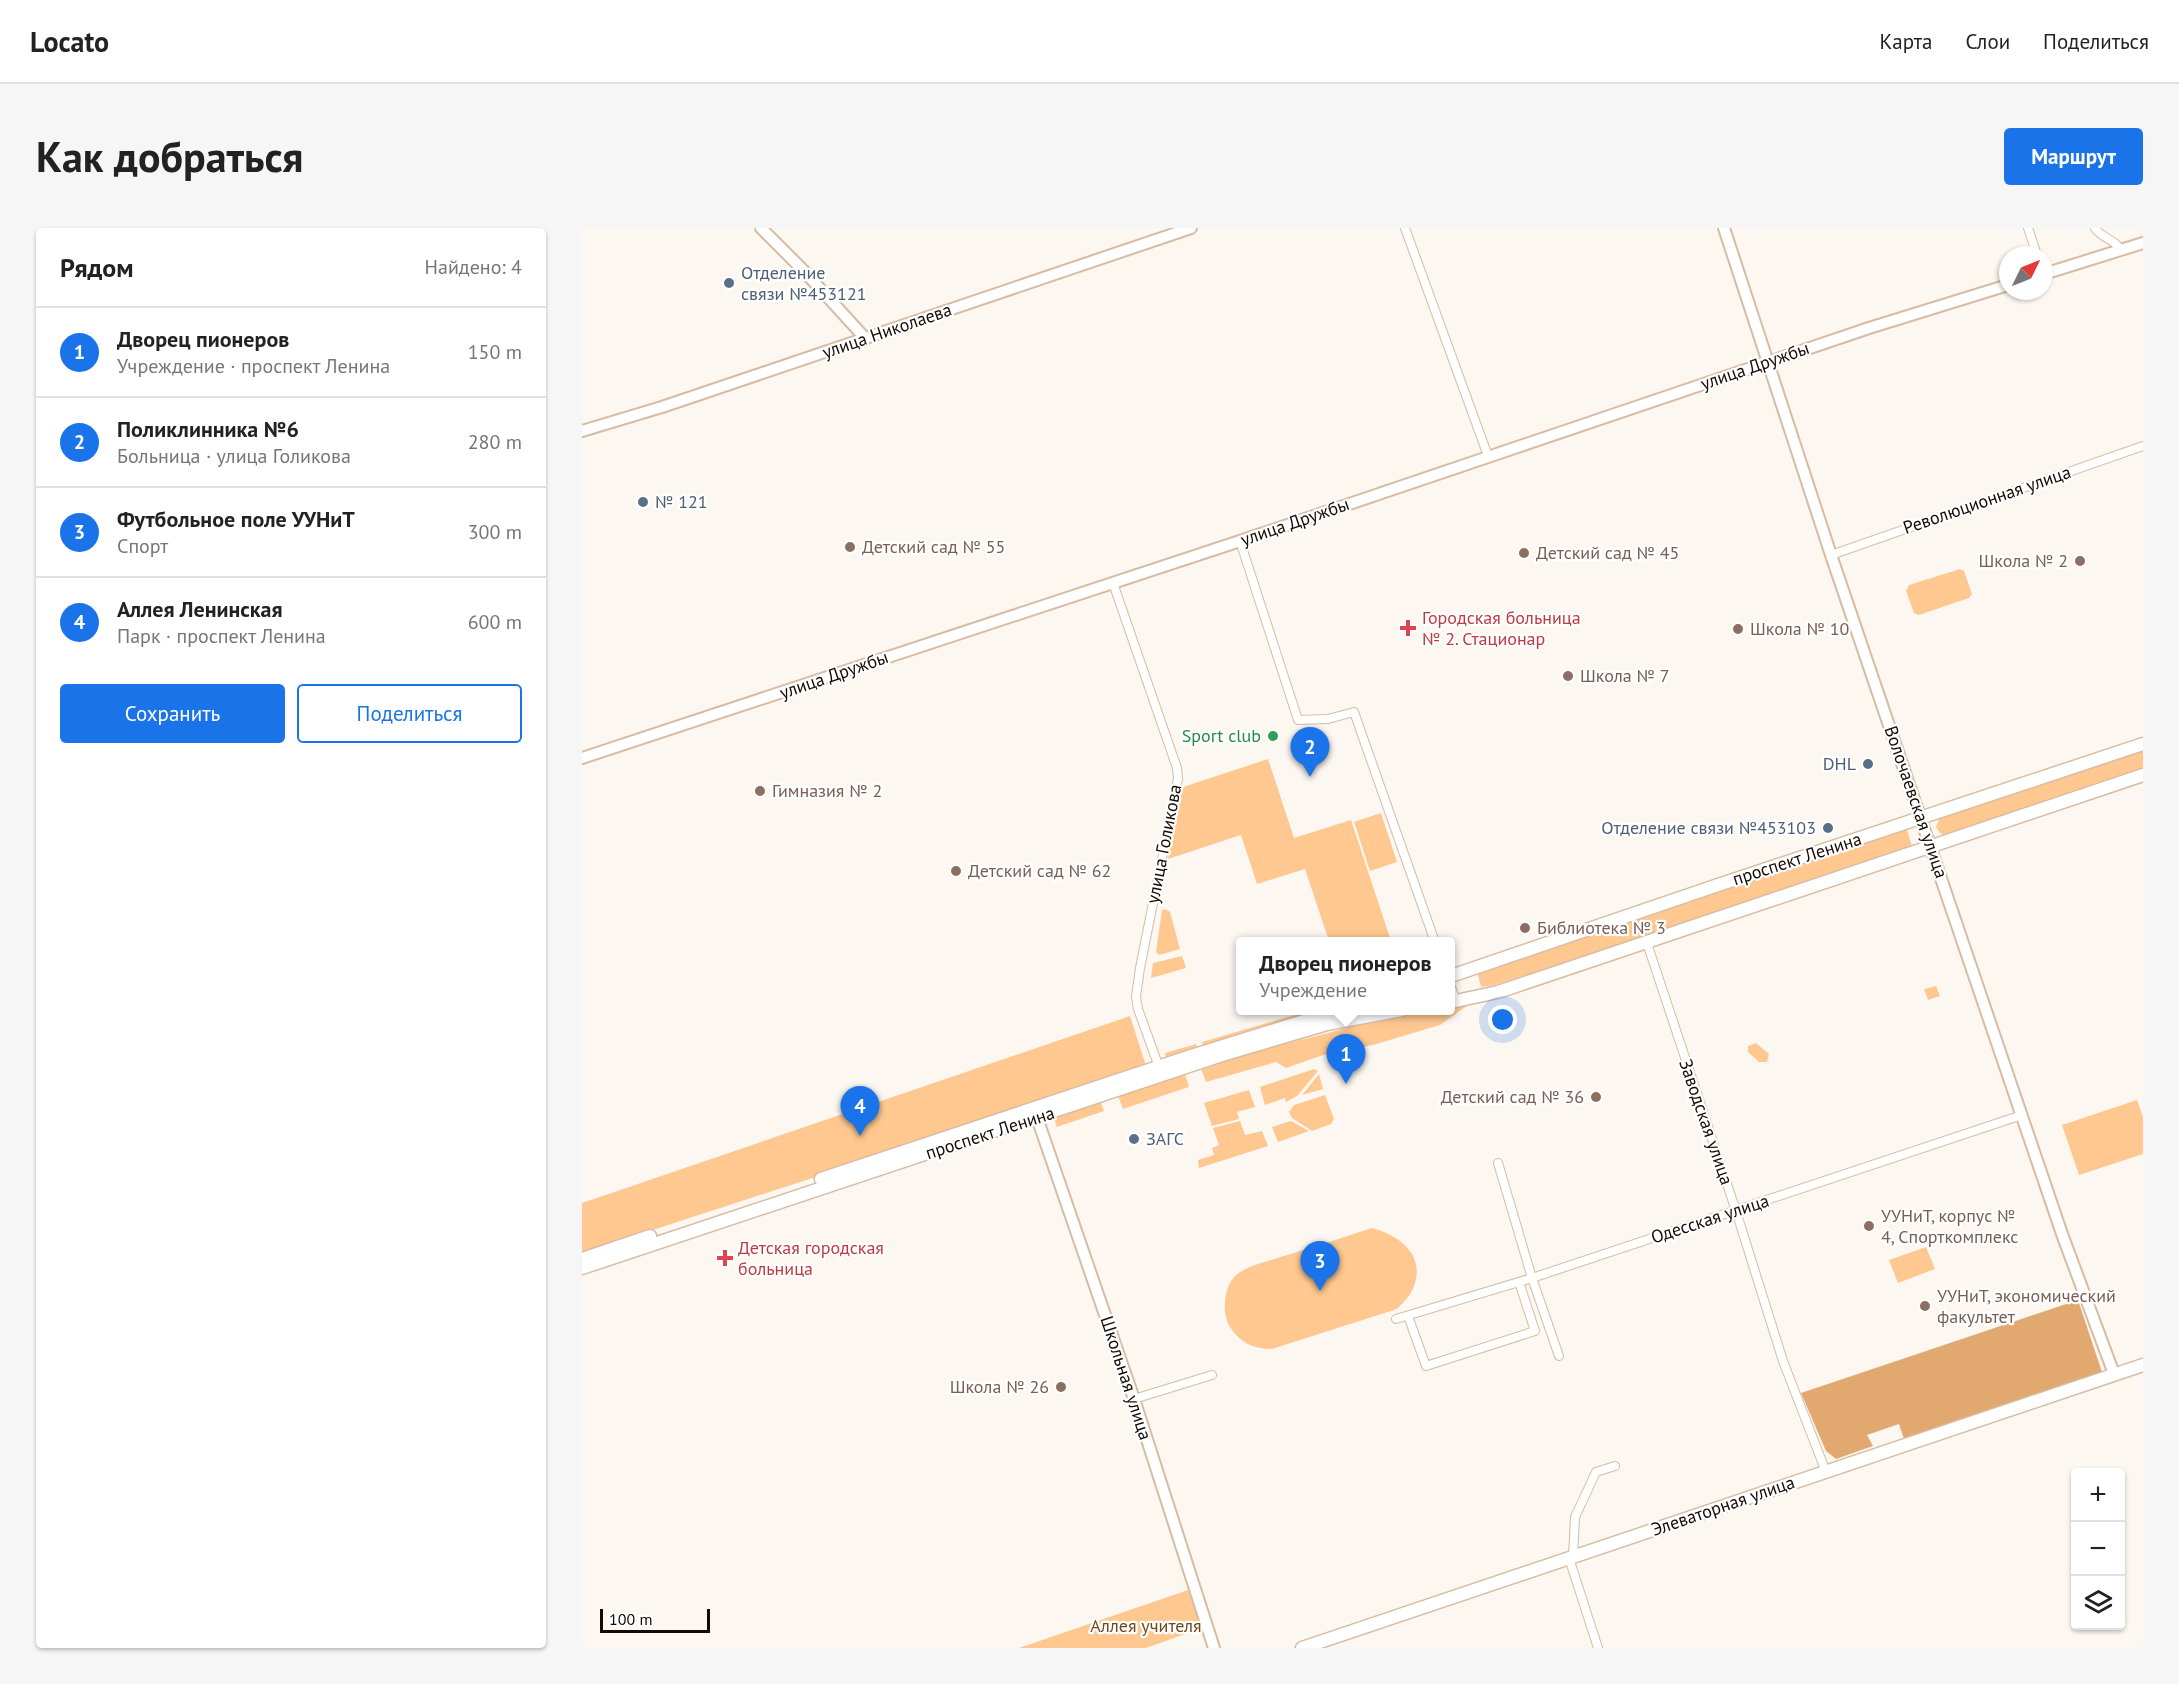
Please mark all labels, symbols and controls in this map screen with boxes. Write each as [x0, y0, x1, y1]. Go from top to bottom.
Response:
text: Locato [30, 23, 109, 60]
text: Карта [1879, 28, 1932, 55]
text: Слои [1965, 28, 2010, 55]
text: Поделиться [2043, 28, 2149, 55]
button: Маршрут [2004, 128, 2143, 185]
text: Как добраться [36, 129, 303, 184]
north arrow [1999, 246, 2053, 300]
text: Рядом [60, 251, 134, 284]
text: Найдено: 4 [425, 254, 522, 280]
place label: Отделение связи №453121 [741, 261, 867, 305]
marker: Отделение связи №453121 [722, 276, 736, 290]
street label: улица Николаева [819, 298, 955, 363]
text: Дворец пионеров [117, 325, 289, 353]
street label: улица Дружбы [1697, 336, 1812, 395]
text: 1 [74, 339, 85, 365]
text: 150 m [468, 339, 522, 365]
text: Учреждение · проспект Ленина [117, 353, 390, 379]
text: Поликлинника №6 [117, 415, 299, 443]
text: 2 [74, 429, 85, 455]
text: 280 m [468, 429, 522, 455]
text: Больница · улица Голикова [117, 443, 351, 469]
street label: Революционная улица [1900, 460, 2074, 539]
place label: № 121 [655, 490, 708, 513]
street label: улица Дружбы [1237, 492, 1352, 551]
marker: № 121 [636, 495, 650, 509]
text: Футбольное поле УУНиТ [117, 505, 355, 533]
text: 3 [74, 519, 85, 545]
text: 300 m [468, 519, 522, 545]
text: Спорт [117, 533, 168, 559]
place label: Детский сад № 55 [862, 535, 1005, 558]
marker: Детский сад № 55 [843, 540, 857, 554]
place label: Детский сад № 45 [1536, 541, 1679, 564]
marker: Детский сад № 45 [1517, 546, 1531, 560]
place label: Школа № 2 [1978, 549, 2068, 572]
marker: Школа № 2 [2073, 554, 2087, 568]
text: Аллея Ленинская [117, 595, 283, 623]
place label: Городская больница № 2. Стационар [1422, 606, 1581, 650]
text: 4 [74, 609, 85, 635]
text: 600 m [468, 609, 522, 635]
place label: Школа № 10 [1750, 617, 1850, 640]
marker: Городская больница № 2. Стационар [1399, 619, 1417, 637]
marker: Школа № 10 [1731, 622, 1745, 636]
text: Парк · проспект Ленина [117, 623, 326, 649]
street label: улица Дружбы [776, 645, 891, 704]
place label: Школа № 7 [1580, 664, 1670, 687]
marker: Школа № 7 [1561, 669, 1575, 683]
button: Сохранить [60, 684, 285, 743]
button: Поделиться [297, 684, 522, 743]
street label: Волочаевская улица [1880, 723, 1953, 881]
place label: Sport club [1182, 724, 1261, 747]
pin: 2 [1290, 728, 1330, 777]
marker: Sport club [1266, 729, 1280, 743]
place label: DHL [1823, 752, 1856, 775]
marker: DHL [1861, 757, 1875, 771]
place label: Гимназия № 2 [772, 779, 882, 802]
street label: улица Голикова [1141, 782, 1186, 905]
marker: Гимназия № 2 [753, 784, 767, 798]
place label: Отделение связи №453103 [1601, 816, 1816, 839]
marker: Отделение связи №453103 [1821, 821, 1835, 835]
street label: проспект Ленина [1729, 827, 1864, 890]
place label: Детский сад № 62 [968, 859, 1111, 882]
marker: Детский сад № 62 [949, 864, 963, 878]
place label: Библиотека № 3 [1537, 916, 1666, 939]
marker: Библиотека № 3 [1518, 921, 1532, 935]
popup [1236, 937, 1455, 1015]
text: Дворец пионеров [1259, 949, 1432, 977]
text: Учреждение [1259, 977, 1367, 1003]
your location [1488, 1005, 1517, 1034]
pin: 1 [1326, 1034, 1365, 1084]
street label: Заводская улица [1674, 1056, 1739, 1188]
place label: Детский сад № 36 [1441, 1085, 1584, 1108]
pin: 4 [840, 1086, 880, 1136]
marker: Детский сад № 36 [1589, 1090, 1603, 1104]
street label: проспект Ленина [922, 1101, 1057, 1164]
place label: ЗАГС [1146, 1127, 1184, 1150]
marker: ЗАГС [1127, 1132, 1141, 1146]
street label: Одесская улица [1648, 1189, 1772, 1248]
place label: УУНиТ, корпус № 4, Спорткомплекс [1881, 1204, 2018, 1248]
marker: УУНиТ, корпус № 4, Спорткомплекс [1862, 1219, 1876, 1233]
place label: Детская городская больница [738, 1236, 884, 1280]
pin: 3 [1300, 1242, 1340, 1291]
marker: Детская городская больница [716, 1249, 734, 1267]
place label: УУНиТ, экономический факультет [1937, 1284, 2116, 1328]
marker: УУНиТ, экономический факультет [1918, 1299, 1932, 1313]
street label: Школьная улица [1096, 1313, 1157, 1443]
place label: Школа № 26 [950, 1375, 1049, 1398]
marker: Школа № 26 [1054, 1380, 1068, 1394]
map controls [2071, 1468, 2125, 1630]
button: + [2071, 1468, 2125, 1522]
street label: Элеваторная улица [1648, 1470, 1798, 1541]
button: − [2071, 1522, 2125, 1576]
button: layers [2071, 1576, 2125, 1630]
scale bar [600, 1606, 710, 1634]
text: 100 m [609, 1609, 652, 1629]
park label: Аллея учителя [1090, 1614, 1202, 1637]

